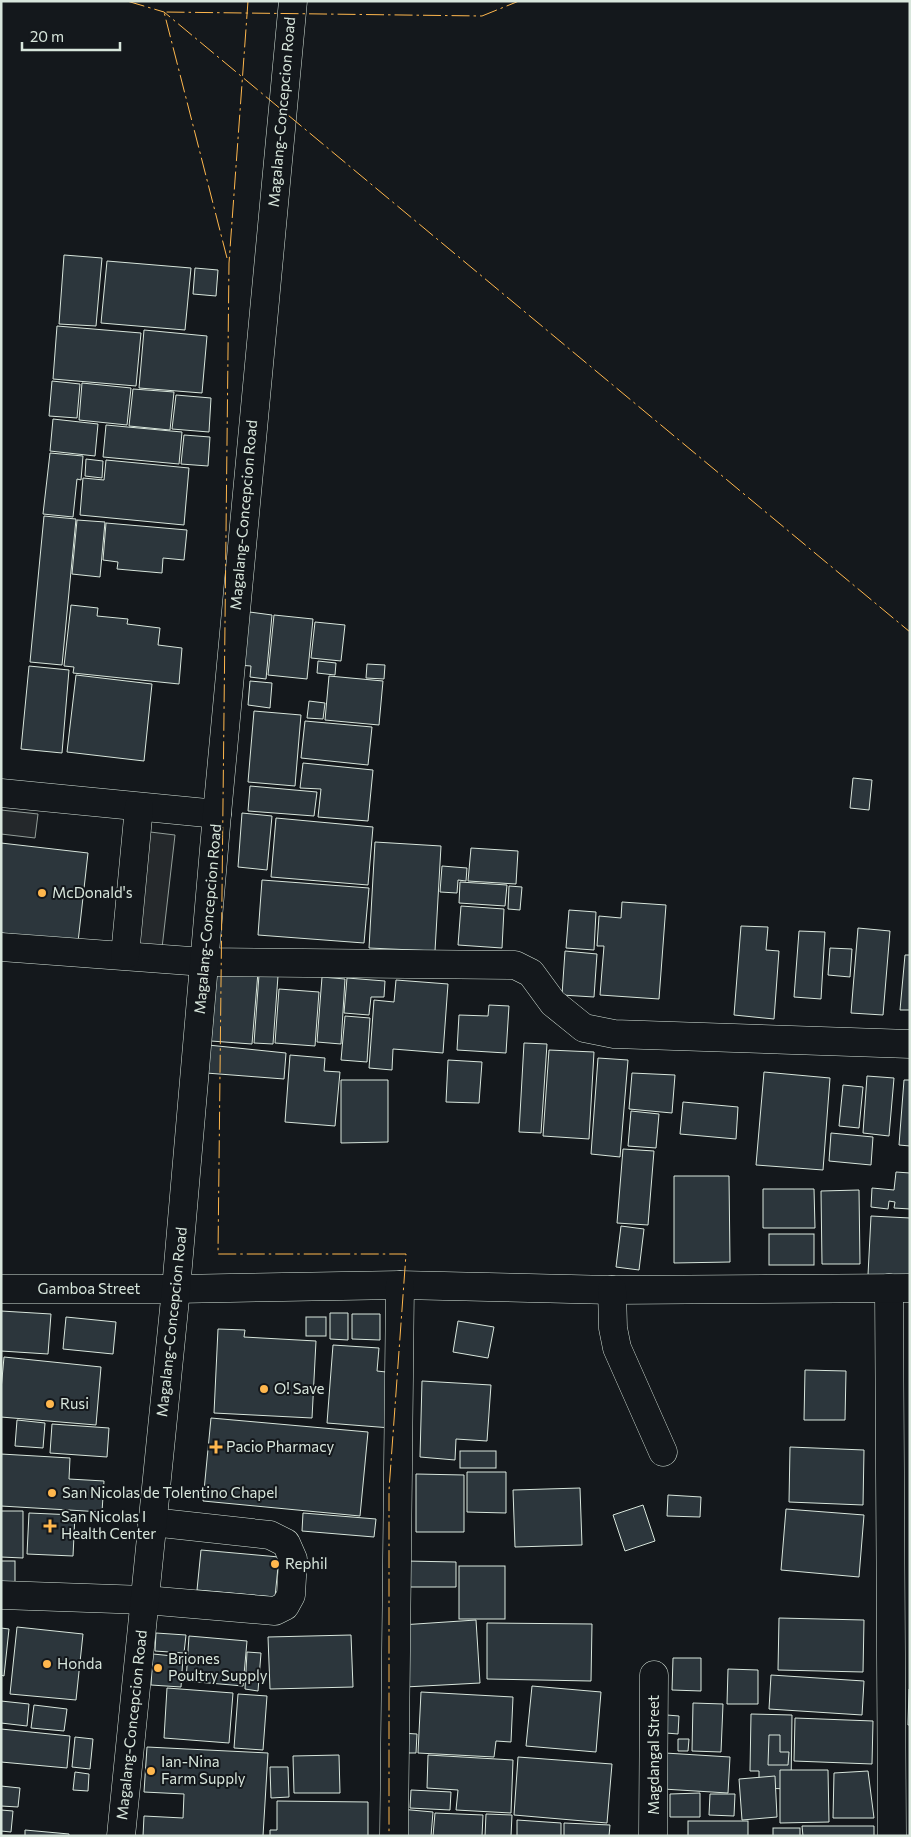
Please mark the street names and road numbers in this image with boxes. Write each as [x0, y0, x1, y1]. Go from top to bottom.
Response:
street label: Magalang-Concepcion Road [264, 16, 298, 208]
street label: Magalang-Concepcion Road [226, 419, 260, 611]
street label: Magalang-Concepcion Road [190, 823, 224, 1015]
street label: Magalang-Concepcion Road [152, 1226, 190, 1418]
street label: Gamboa Street [38, 1279, 140, 1297]
street label: Magalang-Concepcion Road [112, 1629, 150, 1821]
street label: Magdangal Street [644, 1695, 662, 1815]

